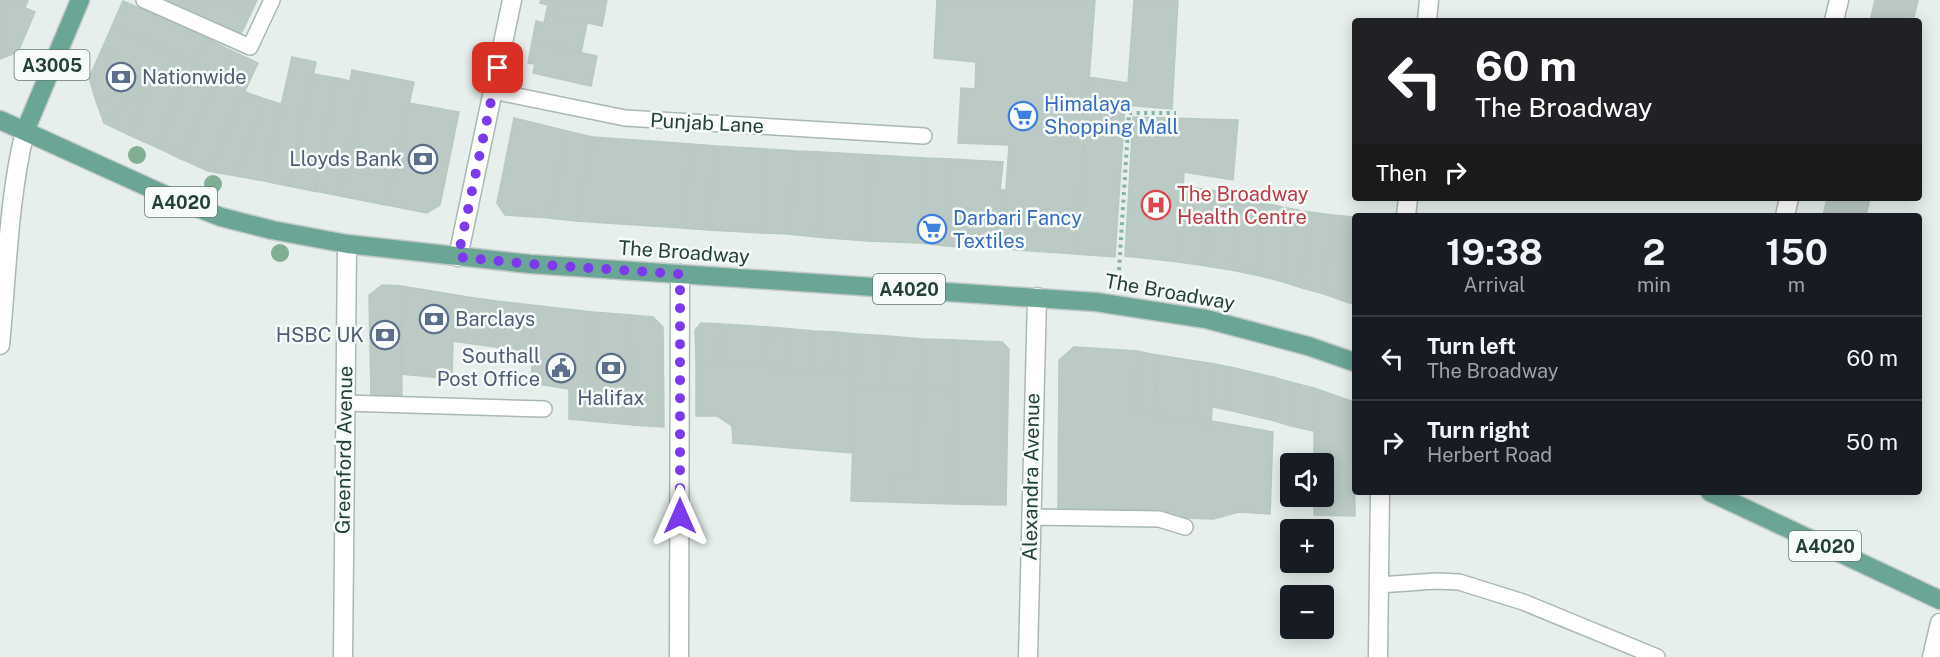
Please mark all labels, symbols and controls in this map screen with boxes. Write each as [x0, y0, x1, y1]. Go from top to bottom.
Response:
text: 60 m [1475, 41, 1577, 90]
pin [472, 42, 523, 93]
icon: left [1376, 42, 1454, 120]
road number: A3005 [14, 50, 90, 80]
icon: arrive [481, 51, 514, 84]
bank icon: Nationwide [105, 61, 137, 93]
place label: Nationwide [142, 65, 247, 89]
text: The Broadway [1475, 91, 1653, 123]
place label: Himalaya Shopping Mall [1044, 92, 1179, 139]
supermarket icon: Himalaya Shopping Mall [1007, 100, 1039, 132]
street label: Punjab Lane [649, 108, 765, 138]
bank icon: Lloyds Bank [407, 143, 439, 175]
place label: Lloyds Bank [289, 147, 402, 171]
icon: right [1439, 156, 1472, 189]
text: Then [1376, 160, 1427, 186]
place label: The Broadway Health Centre [1177, 182, 1309, 229]
road number: A4020 [145, 187, 217, 217]
hospital icon: The Broadway Health Centre [1140, 189, 1172, 221]
place label: Darbari Fancy Textiles [953, 206, 1082, 253]
supermarket icon: Darbari Fancy Textiles [916, 213, 948, 245]
text: 19:38 [1446, 231, 1543, 273]
text: 2 [1643, 231, 1665, 273]
text: 150 [1765, 231, 1828, 273]
street label: The Broadway [618, 235, 751, 269]
street label: The Broadway [1103, 269, 1237, 315]
text: Arrival [1464, 273, 1525, 297]
text: min [1637, 273, 1671, 297]
text: m [1788, 273, 1805, 297]
road number: A4020 [873, 274, 945, 304]
bank icon: Barclays [418, 303, 450, 335]
place label: Barclays [455, 307, 535, 331]
bank icon: HSBC UK [369, 319, 401, 351]
place label: HSBC UK [276, 323, 364, 347]
text: Turn left [1427, 333, 1516, 359]
icon: left [1376, 342, 1409, 375]
place label: Southall Post Office [437, 344, 540, 391]
text: 60 m [1847, 345, 1898, 371]
public building icon: Southall Post Office [545, 352, 577, 384]
bank icon: Halifax [595, 352, 627, 384]
text: The Broadway [1427, 359, 1558, 383]
street label: Greenford Avenue [331, 366, 357, 534]
place label: Halifax [577, 386, 645, 410]
street label: Alexandra Avenue [1018, 393, 1044, 561]
text: Turn right [1427, 417, 1530, 443]
icon: right [1376, 426, 1409, 459]
text: 50 m [1846, 429, 1898, 455]
text: Herbert Road [1427, 443, 1552, 467]
map controls [1280, 453, 1334, 639]
button: sound [1280, 453, 1334, 507]
position arrow [648, 484, 712, 548]
button: + [1280, 519, 1334, 573]
road number: A4020 [1789, 531, 1861, 561]
button: − [1280, 585, 1334, 639]

